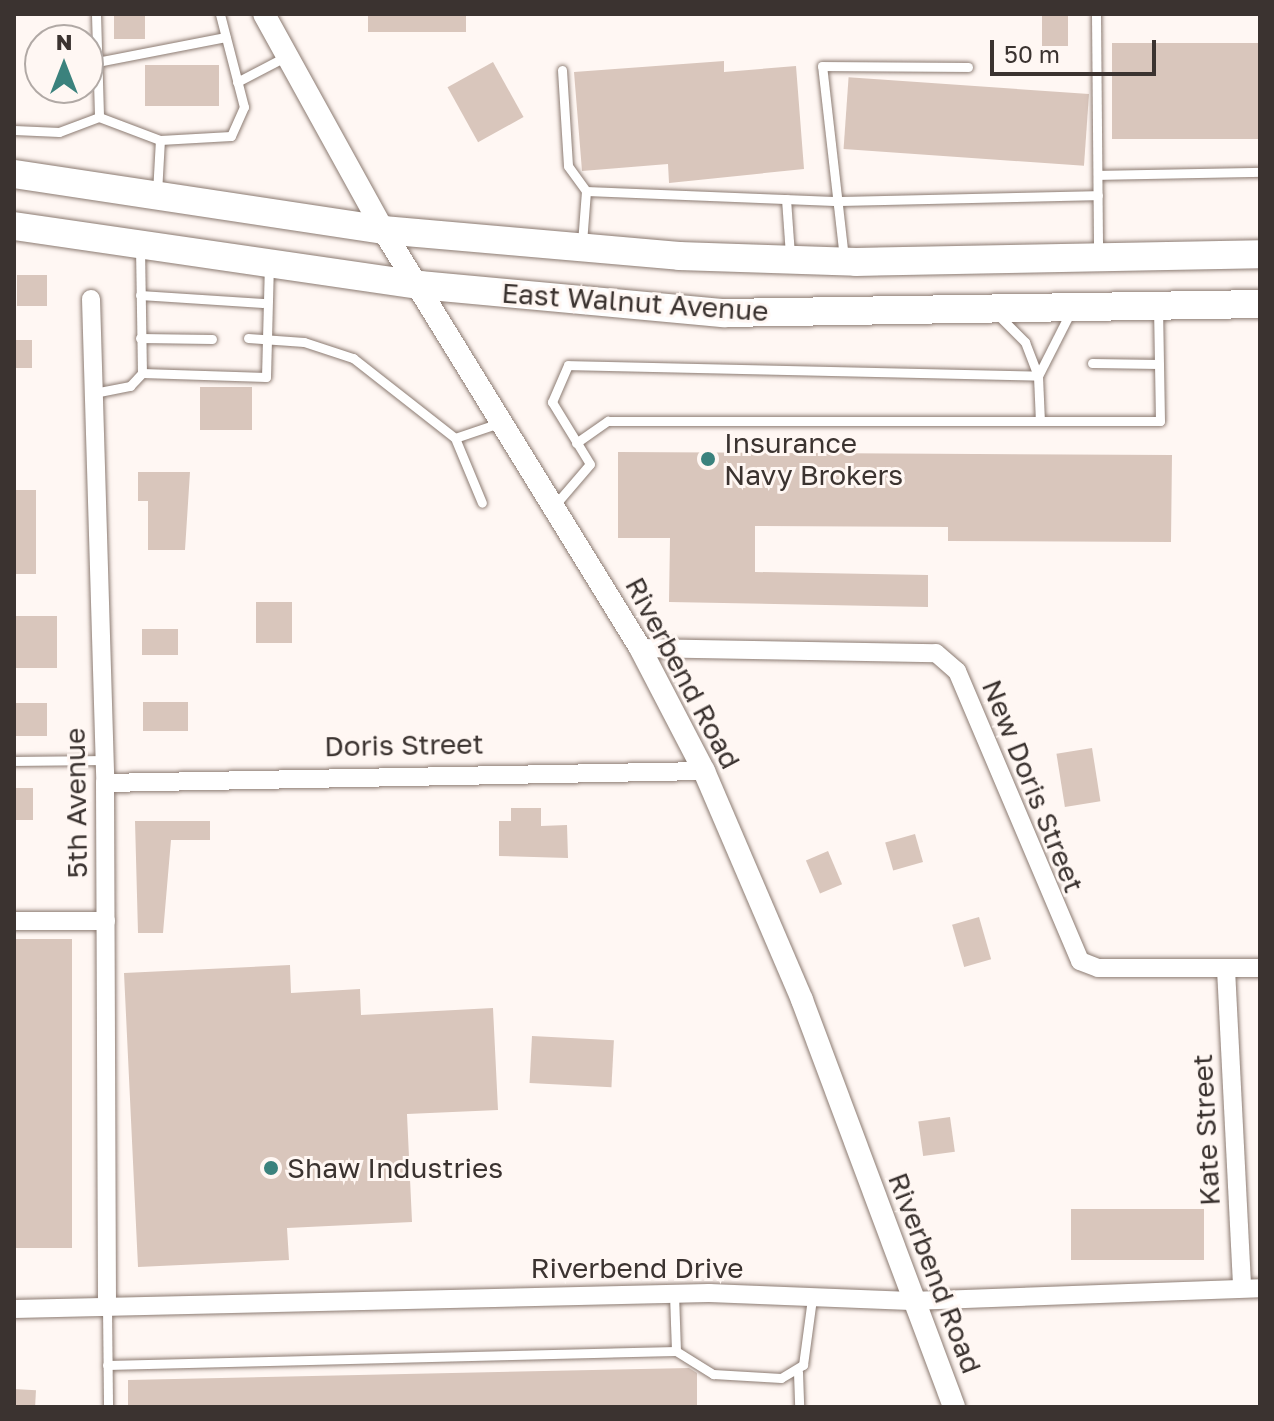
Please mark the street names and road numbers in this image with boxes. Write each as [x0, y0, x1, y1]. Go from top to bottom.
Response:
street label: East Walnut Avenue [500, 276, 770, 328]
street label: Riverbend Road [618, 571, 748, 775]
street label: New Doris Street [975, 675, 1091, 897]
street label: 5th Avenue [58, 727, 94, 879]
street label: Doris Street [324, 727, 484, 763]
street label: Kate Street [1185, 1053, 1227, 1207]
street label: Riverbend Road [881, 1168, 989, 1378]
street label: Riverbend Drive [530, 1251, 744, 1285]

